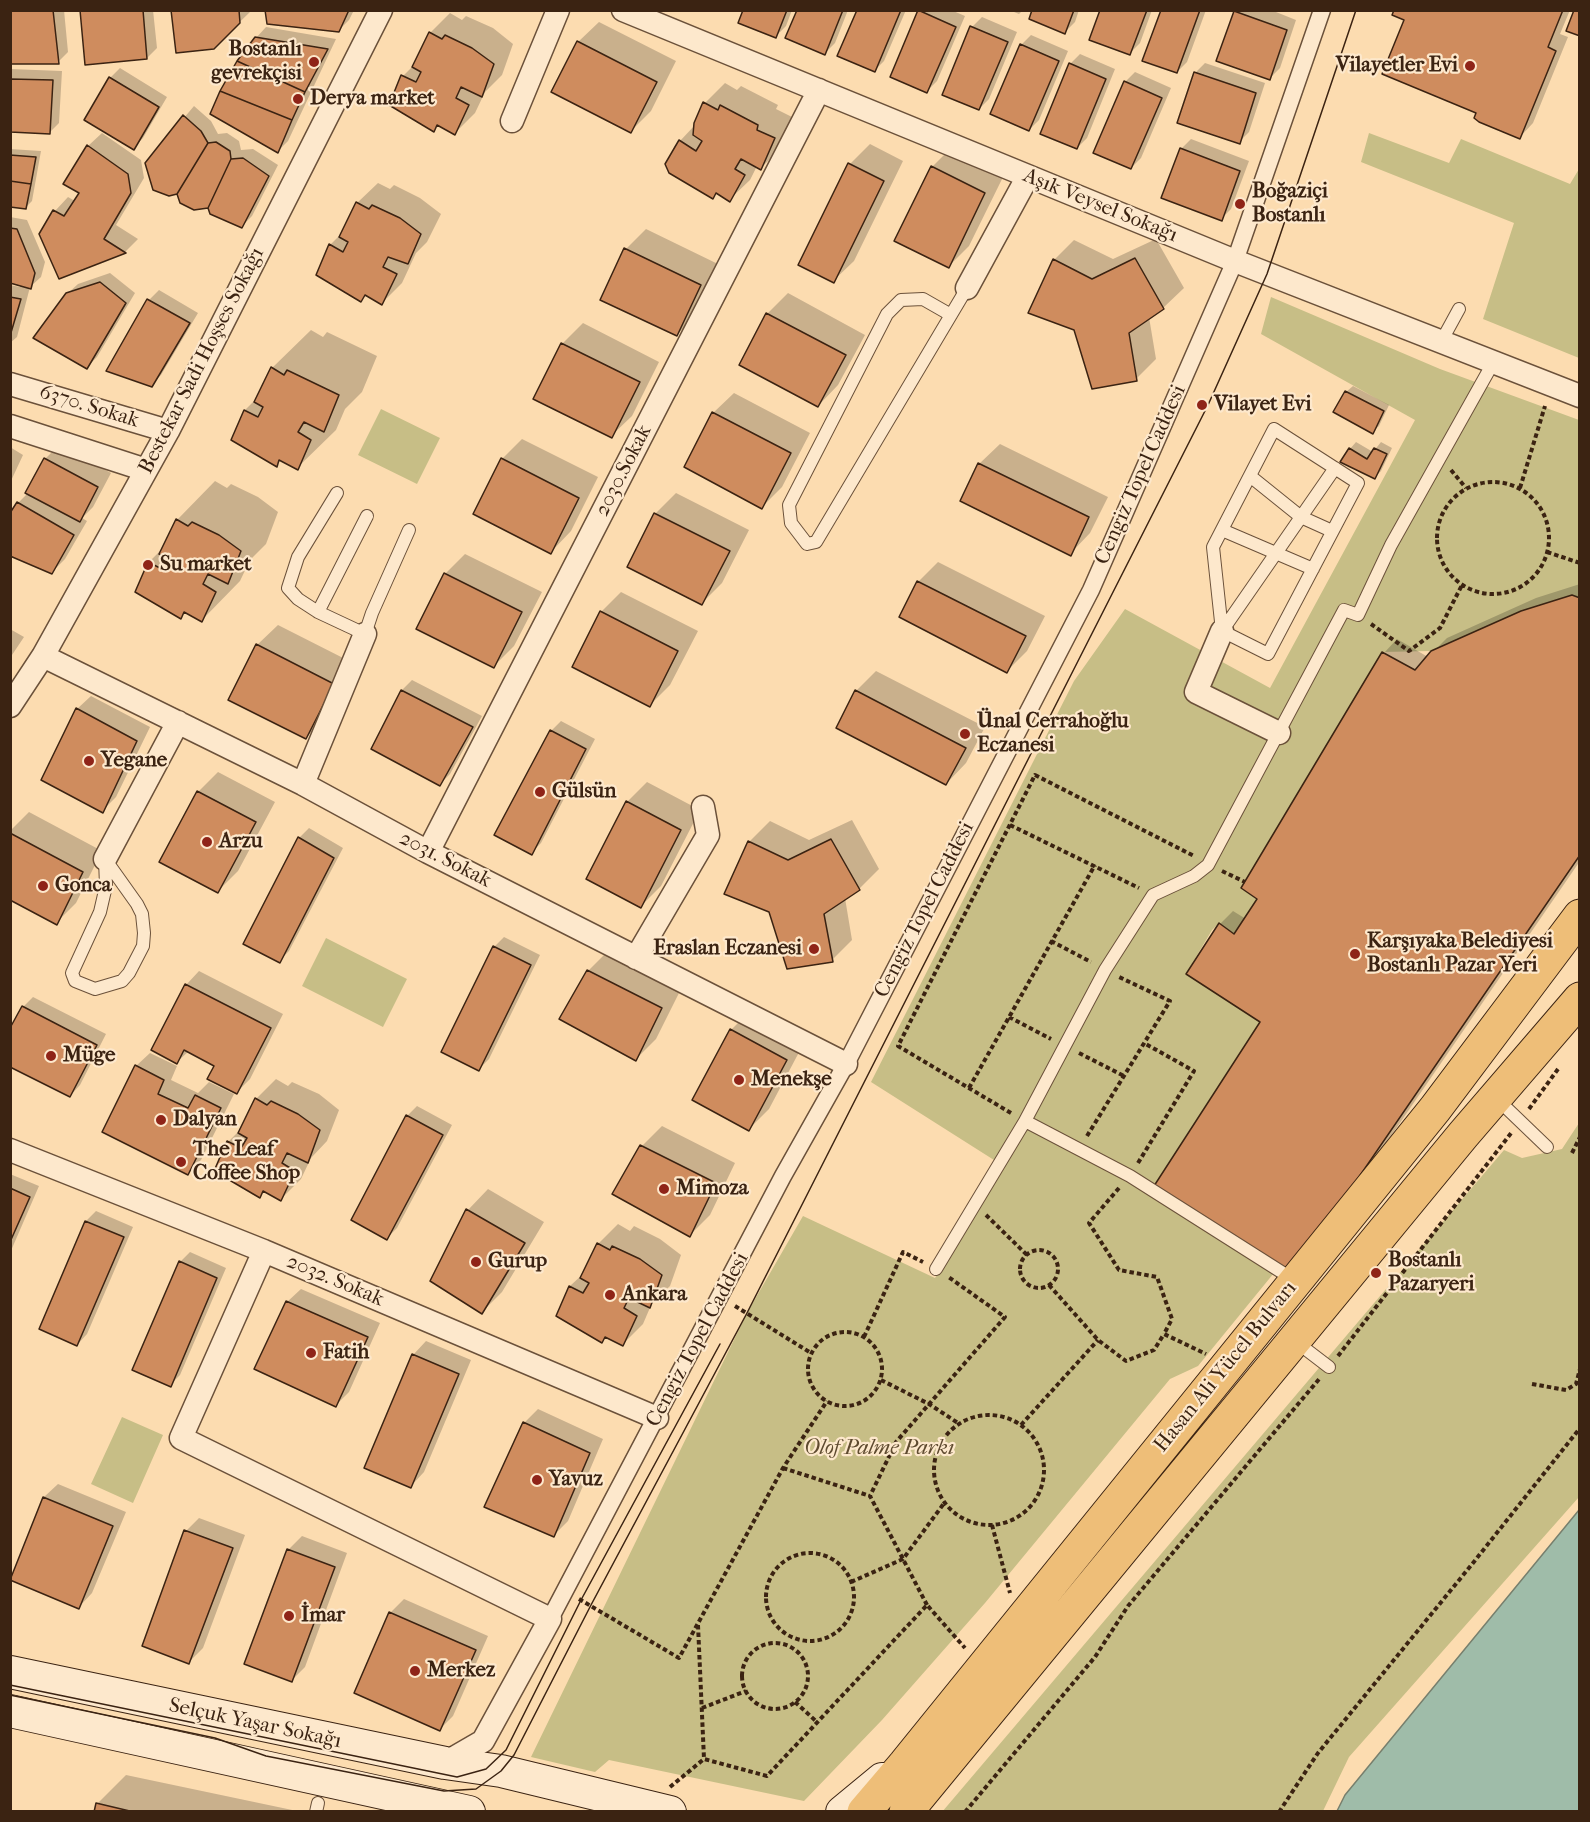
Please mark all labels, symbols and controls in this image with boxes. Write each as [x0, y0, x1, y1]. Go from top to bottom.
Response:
place label: Bostanlı gevrekçisi [211, 37, 302, 87]
place label: Vilayetler Evi [1336, 53, 1458, 79]
marker: Bostanlı gevrekçisi [307, 55, 321, 69]
marker: Vilayetler Evi [1463, 59, 1477, 73]
place label: Derya market [310, 86, 435, 112]
marker: Derya market [291, 92, 305, 106]
street label: Aşık Veysel Sokağı [1019, 164, 1181, 248]
place label: Boğaziçi Bostanlı [1252, 179, 1328, 229]
marker: Boğaziçi Bostanlı [1233, 197, 1247, 211]
street label: Bestekar Sadi Hoşses Sokağı [134, 244, 270, 478]
street label: 6370. Sokak [36, 380, 142, 434]
street label: Cengiz Topel Caddesi [1090, 381, 1192, 569]
place label: Vilayet Evi [1214, 392, 1311, 418]
marker: Vilayet Evi [1195, 398, 1209, 412]
street label: 2030.Sokak [590, 421, 658, 521]
place label: Su market [160, 552, 251, 578]
marker: Su market [141, 558, 155, 572]
place label: Ünal Cerrahoğlu Eczanesi [977, 709, 1129, 759]
marker: Ünal Cerrahoğlu Eczanesi [958, 727, 972, 741]
place label: Yegane [101, 748, 167, 774]
marker: Yegane [82, 754, 96, 768]
place label: Gülsün [552, 779, 616, 805]
marker: Gülsün [533, 785, 547, 799]
street label: Cengiz Topel Caddesi [870, 818, 980, 1002]
street label: 2031. Sokak [395, 826, 495, 894]
place label: Arzu [219, 829, 263, 855]
marker: Arzu [200, 835, 214, 849]
place label: Gonca [55, 873, 111, 899]
marker: Gonca [36, 879, 50, 893]
place label: Karşıyaka Belediyesi Bostanlı Pazar Yeri [1367, 929, 1553, 979]
place label: Eraslan Eczanesi [653, 936, 802, 962]
marker: Eraslan Eczanesi [807, 942, 821, 956]
marker: Karşıyaka Belediyesi Bostanlı Pazar Yeri [1348, 947, 1362, 961]
place label: Müge [63, 1043, 115, 1069]
marker: Müge [44, 1049, 58, 1063]
place label: Menekşe [751, 1067, 832, 1093]
marker: Menekşe [732, 1073, 746, 1087]
place label: Dalyan [173, 1107, 237, 1133]
marker: Dalyan [154, 1113, 168, 1127]
place label: The Leaf Coffee Shop [193, 1137, 300, 1187]
marker: The Leaf Coffee Shop [174, 1155, 188, 1169]
place label: Mimoza [676, 1176, 748, 1202]
marker: Mimoza [657, 1182, 671, 1196]
street label: Cengiz Topel Caddesi [641, 1248, 755, 1432]
place label: Bostanlı Pazaryeri [1388, 1248, 1474, 1298]
street label: 2032. Sokak [283, 1249, 387, 1313]
place label: Gurup [488, 1249, 547, 1275]
marker: Gurup [469, 1255, 483, 1269]
marker: Bostanlı Pazaryeri [1369, 1266, 1383, 1280]
street label: Hasan Ali Yücel Bulvarı [1149, 1276, 1303, 1458]
place label: Ankara [622, 1282, 687, 1308]
marker: Ankara [603, 1288, 617, 1302]
place label: Fatih [323, 1340, 369, 1366]
marker: Fatih [304, 1346, 318, 1360]
park label: Olof Palme Parkı [804, 1436, 954, 1462]
place label: Yavuz [549, 1467, 603, 1493]
marker: Yavuz [530, 1473, 544, 1487]
place label: İmar [301, 1603, 345, 1629]
marker: İmar [282, 1609, 296, 1623]
place label: Merkez [427, 1658, 495, 1684]
marker: Merkez [408, 1664, 422, 1678]
street label: Selçuk Yaşar Sokağı [166, 1693, 344, 1755]

